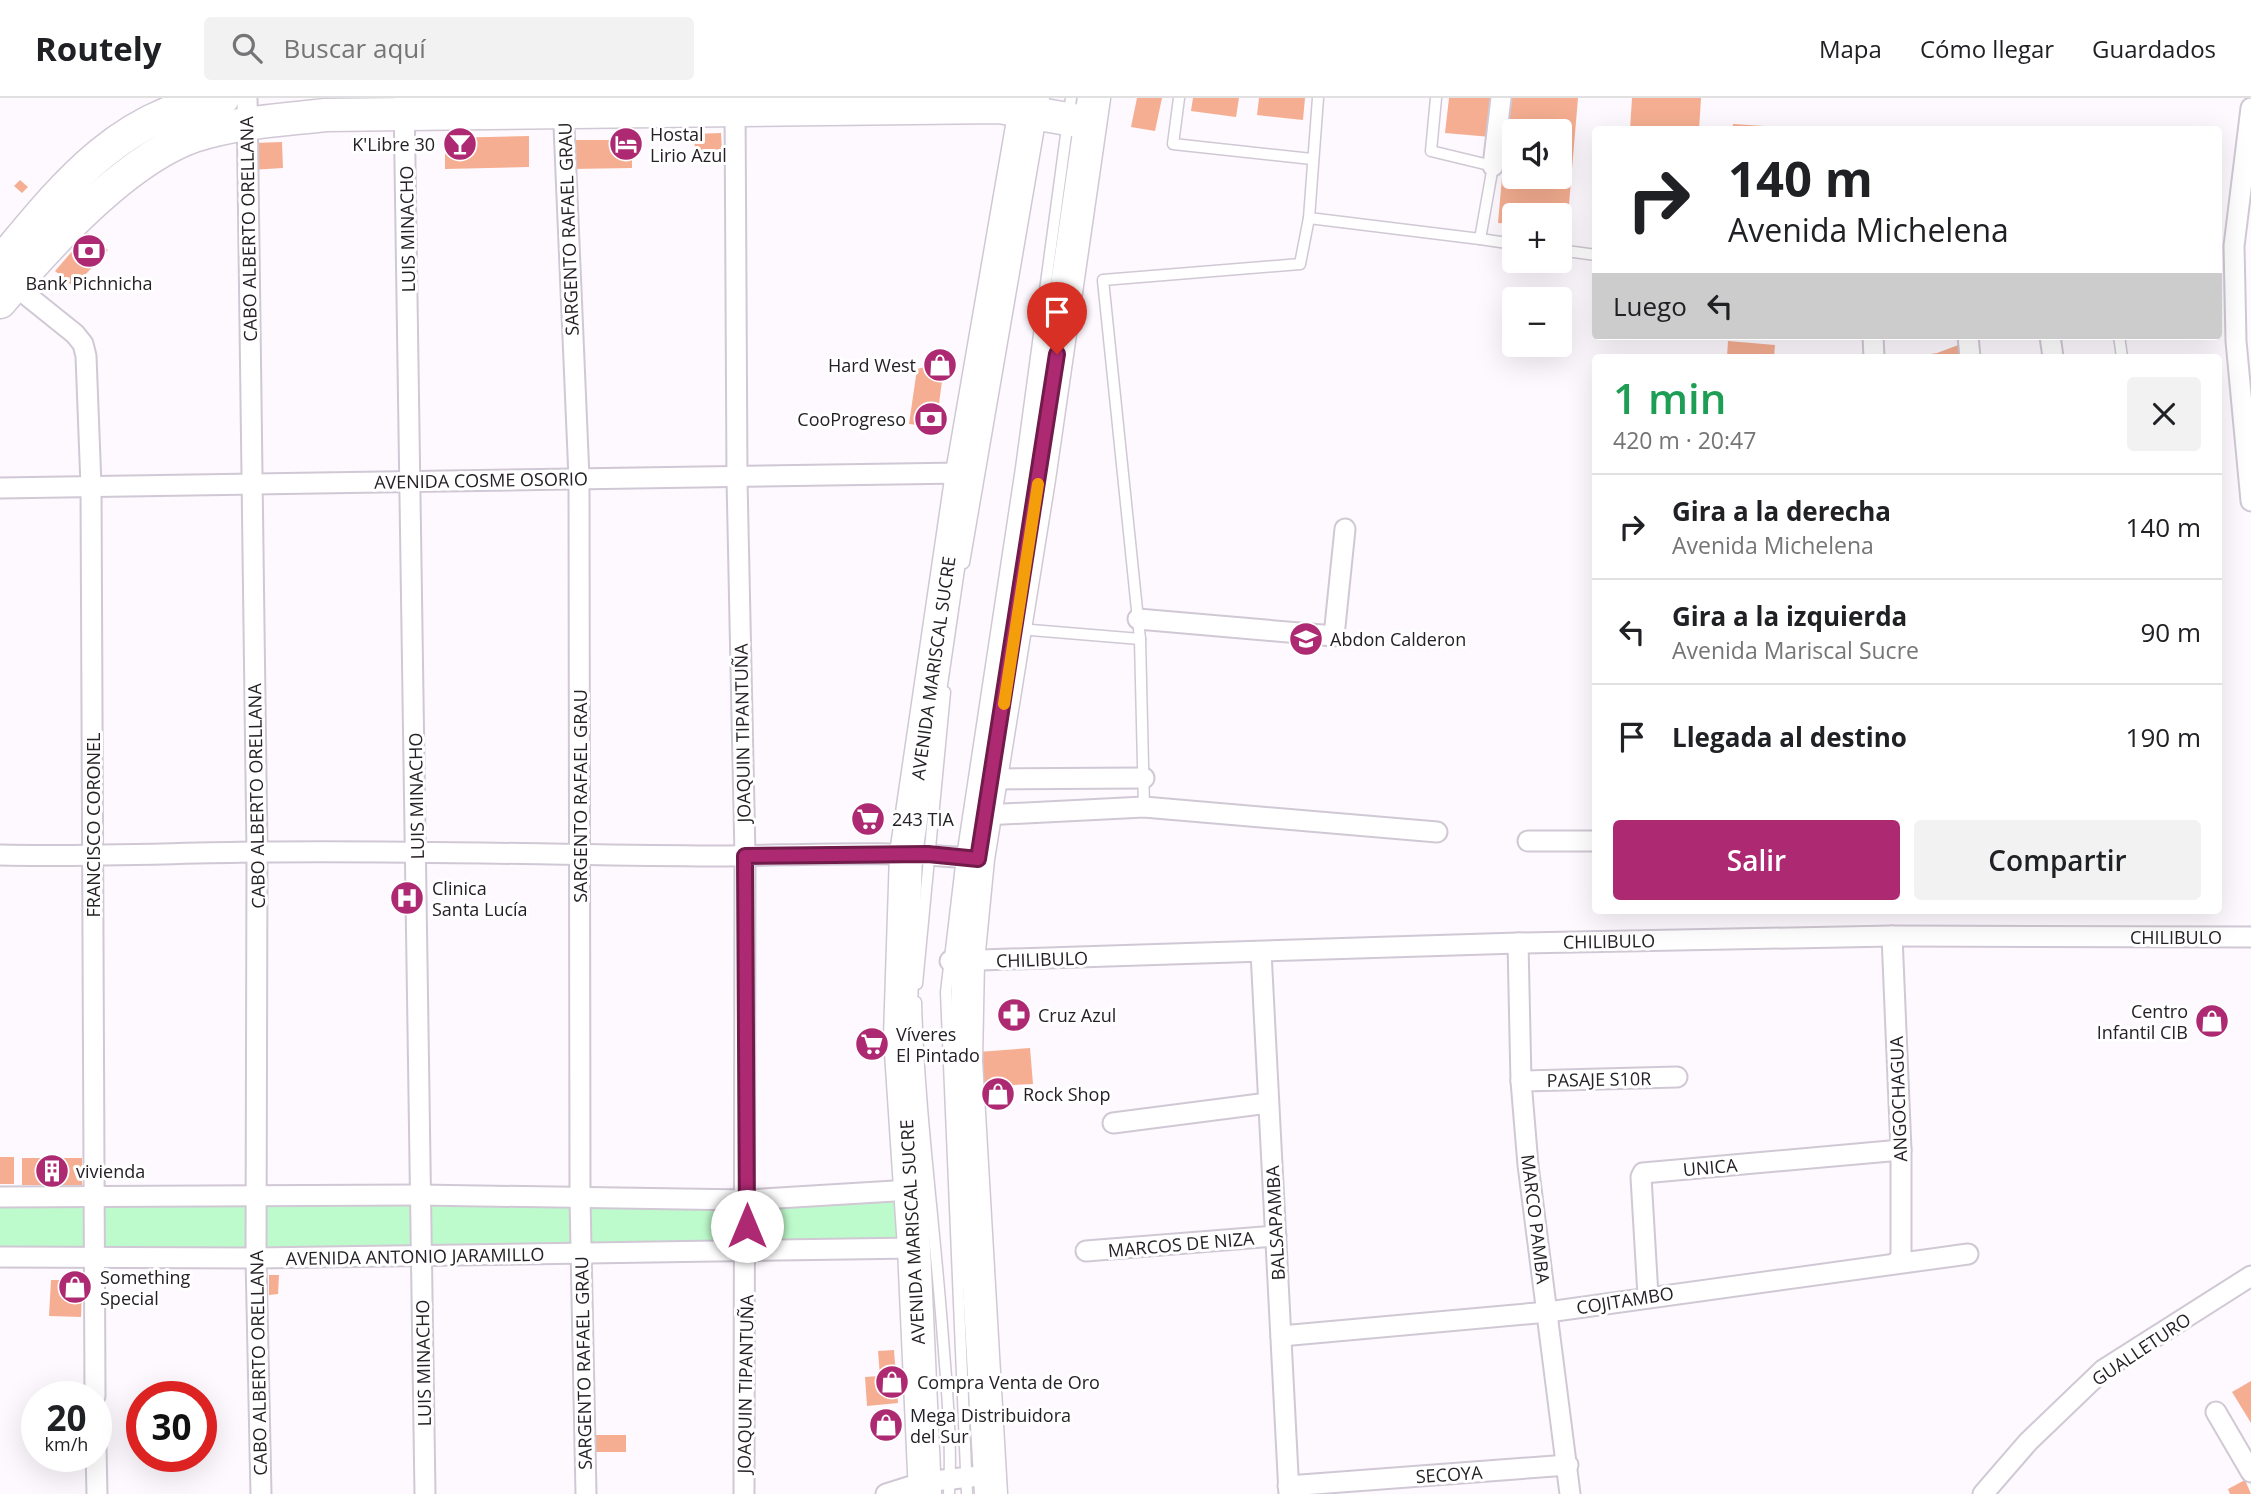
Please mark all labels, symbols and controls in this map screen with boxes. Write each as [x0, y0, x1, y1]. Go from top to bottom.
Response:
search box [204, 17, 694, 80]
text: Routely [35, 26, 162, 71]
icon: search [228, 29, 266, 67]
text: Buscar aquí [284, 30, 426, 66]
text: Mapa [1819, 32, 1882, 65]
text: Cómo llegar [1920, 32, 2054, 65]
text: Guardados [2092, 32, 2216, 65]
street label: CABO ALBERTO ORELLANA [234, 116, 262, 342]
map controls [1502, 119, 1572, 357]
button: sound [1502, 119, 1572, 189]
street label: SARGENTO RAFAEL GRAU [552, 122, 584, 336]
place label: Hostal Lirio Azul [650, 122, 727, 167]
bar icon: K'Libre 30 [441, 125, 479, 163]
hotel icon: Hostal Lirio Azul [607, 125, 645, 163]
place label: K'Libre 30 [352, 132, 435, 156]
text: 140 m [1728, 145, 1873, 211]
icon: right [1613, 154, 1704, 245]
street label: LUIS MINACHO [394, 165, 420, 293]
button: + [1502, 203, 1572, 273]
text: Avenida Michelena [1728, 208, 2009, 251]
bank icon: Bank Pichnicha [70, 232, 108, 270]
place label: Bank Pichnicha [25, 271, 153, 295]
pin [1027, 282, 1087, 354]
button: − [1502, 287, 1572, 357]
icon: left [1701, 287, 1739, 325]
text: Luego [1613, 288, 1687, 324]
icon: arrive [1038, 293, 1076, 331]
shop icon: Hard West [921, 346, 959, 384]
place label: Hard West [828, 353, 916, 377]
text: 1 min [1613, 369, 1726, 426]
button: close [2127, 377, 2201, 451]
bank icon: CooProgreso [912, 400, 950, 438]
place label: CooProgreso [797, 407, 906, 431]
text: 420 m · 20:47 [1613, 424, 1756, 456]
street label: AVENIDA COSME OSORIO [374, 466, 588, 494]
text: Gira a la derecha [1672, 493, 1891, 529]
icon: right [1613, 508, 1651, 546]
text: 140 m [2126, 509, 2201, 545]
text: Avenida Michelena [1672, 529, 1874, 561]
street label: AVENIDA MARISCAL SUCRE [905, 555, 961, 781]
text: Gira a la izquierda [1672, 598, 1907, 634]
icon: left [1613, 613, 1651, 651]
text: 90 m [2140, 614, 2201, 650]
school or university icon: Abdon Calderon [1287, 620, 1325, 658]
place label: Abdon Calderon [1330, 627, 1466, 651]
text: Avenida Mariscal Sucre [1672, 634, 1919, 666]
street label: JOAQUIN TIPANTUÑA [728, 643, 756, 825]
street label: CABO ALBERTO ORELLANA [242, 683, 270, 909]
street label: SARGENTO RAFAEL GRAU [568, 689, 592, 903]
icon: arrive [1613, 718, 1651, 756]
text: Llegada al destino [1672, 719, 1907, 755]
text: 190 m [2126, 719, 2201, 755]
street label: LUIS MINACHO [403, 732, 429, 860]
street label: FRANCISCO CORONEL [81, 733, 105, 917]
supermarket icon: 243 TIA [849, 800, 887, 838]
place label: 243 TIA [892, 807, 954, 831]
button: Salir [1613, 820, 1900, 900]
button: Compartir [1914, 820, 2201, 900]
place label: Clinica Santa Lucía [432, 876, 528, 921]
hospital icon: Clinica Santa Lucía [388, 879, 426, 917]
street label: CHILIBULO [2130, 925, 2222, 949]
street label: CHILIBULO [1563, 928, 1655, 954]
street label: CHILIBULO [995, 945, 1089, 973]
pharmacy icon: Cruz Azul [995, 996, 1033, 1034]
place label: Centro Infantil CIB [2097, 999, 2188, 1044]
shop icon: Centro Infantil CIB [2193, 1002, 2231, 1040]
place label: Cruz Azul [1038, 1003, 1116, 1027]
place label: Víveres El Pintado [896, 1022, 980, 1067]
supermarket icon: Víveres El Pintado [853, 1025, 891, 1063]
street label: ANGOCHAGUA [1884, 1035, 1912, 1162]
street label: PASAJE S10R [1547, 1066, 1651, 1092]
shop icon: Rock Shop [979, 1075, 1017, 1113]
place label: Rock Shop [1023, 1082, 1110, 1106]
street label: AVENIDA MARISCAL SUCRE [894, 1119, 930, 1345]
building icon: vivienda [33, 1152, 71, 1190]
street label: MARCO PAMBA [1516, 1153, 1556, 1286]
street label: UNICA [1682, 1153, 1739, 1181]
place label: vivienda [76, 1159, 145, 1183]
street label: BALSAPAMBA [1260, 1164, 1290, 1281]
position arrow [710, 1189, 784, 1263]
street label: MARCOS DE NIZA [1107, 1226, 1256, 1262]
street label: AVENIDA ANTONIO JARAMILLO [285, 1242, 545, 1270]
street label: CABO ALBERTO ORELLANA [244, 1250, 272, 1476]
street label: SARGENTO RAFAEL GRAU [569, 1256, 597, 1470]
place label: Something Special [100, 1265, 191, 1310]
shop icon: Something Special [56, 1268, 94, 1306]
street label: COJITAMBO [1575, 1280, 1675, 1320]
street label: JOAQUIN TIPANTUÑA [731, 1294, 759, 1476]
street label: LUIS MINACHO [410, 1299, 436, 1427]
street label: GUALLETURO [2087, 1307, 2195, 1391]
shop icon: Compra Venta de Oro [873, 1363, 911, 1401]
place label: Compra Venta de Oro [917, 1370, 1100, 1394]
speed limit sign: 30 [126, 1381, 217, 1472]
text: 20 [46, 1394, 87, 1441]
place label: Mega Distribuidora del Sur [910, 1403, 1071, 1448]
shop icon: Mega Distribuidora del Sur [867, 1406, 905, 1444]
text: km/h [45, 1432, 88, 1456]
street label: SECOYA [1415, 1460, 1484, 1488]

